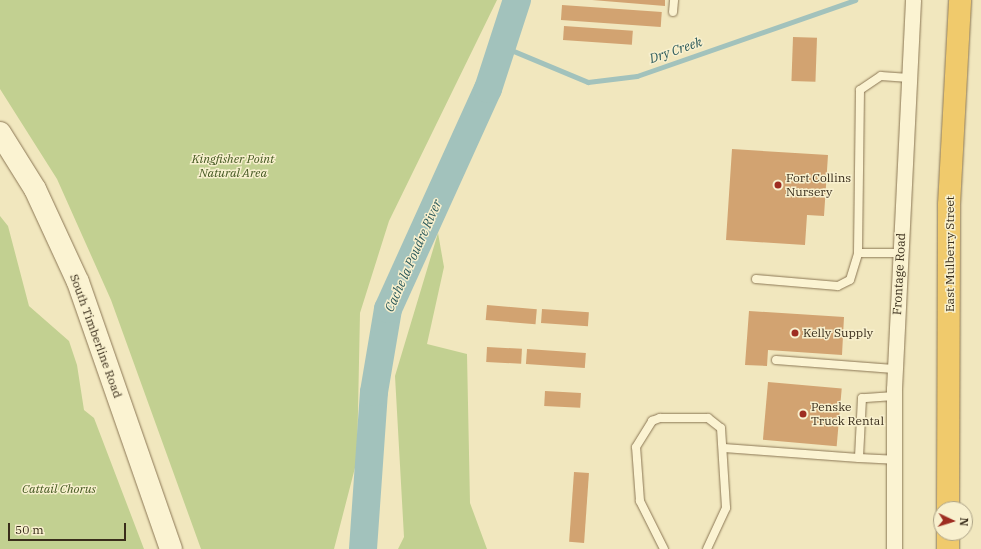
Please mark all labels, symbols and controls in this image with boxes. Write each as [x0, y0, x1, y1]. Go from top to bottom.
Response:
water label: Dry Creek [648, 35, 704, 67]
park label: Kingfisher Point Natural Area [192, 152, 274, 180]
place label: Fort Collins Nursery [786, 171, 851, 199]
marker: Fort Collins Nursery [773, 180, 783, 190]
street label: East Mulberry Street [943, 196, 957, 312]
water label: Cache la Poudre River [382, 198, 446, 314]
street label: Frontage Road [890, 233, 908, 315]
street label: South Timberline Road [67, 272, 125, 400]
place label: Kelly Supply [803, 326, 873, 340]
marker: Kelly Supply [790, 328, 800, 338]
place label: Penske Truck Rental [811, 400, 884, 428]
marker: Penske Truck Rental [798, 409, 808, 419]
park label: Cattail Chorus [22, 482, 96, 496]
north arrow [933, 501, 973, 541]
scale bar [10, 515, 128, 541]
text: N [957, 517, 971, 527]
text: 50 m [15, 522, 44, 537]

